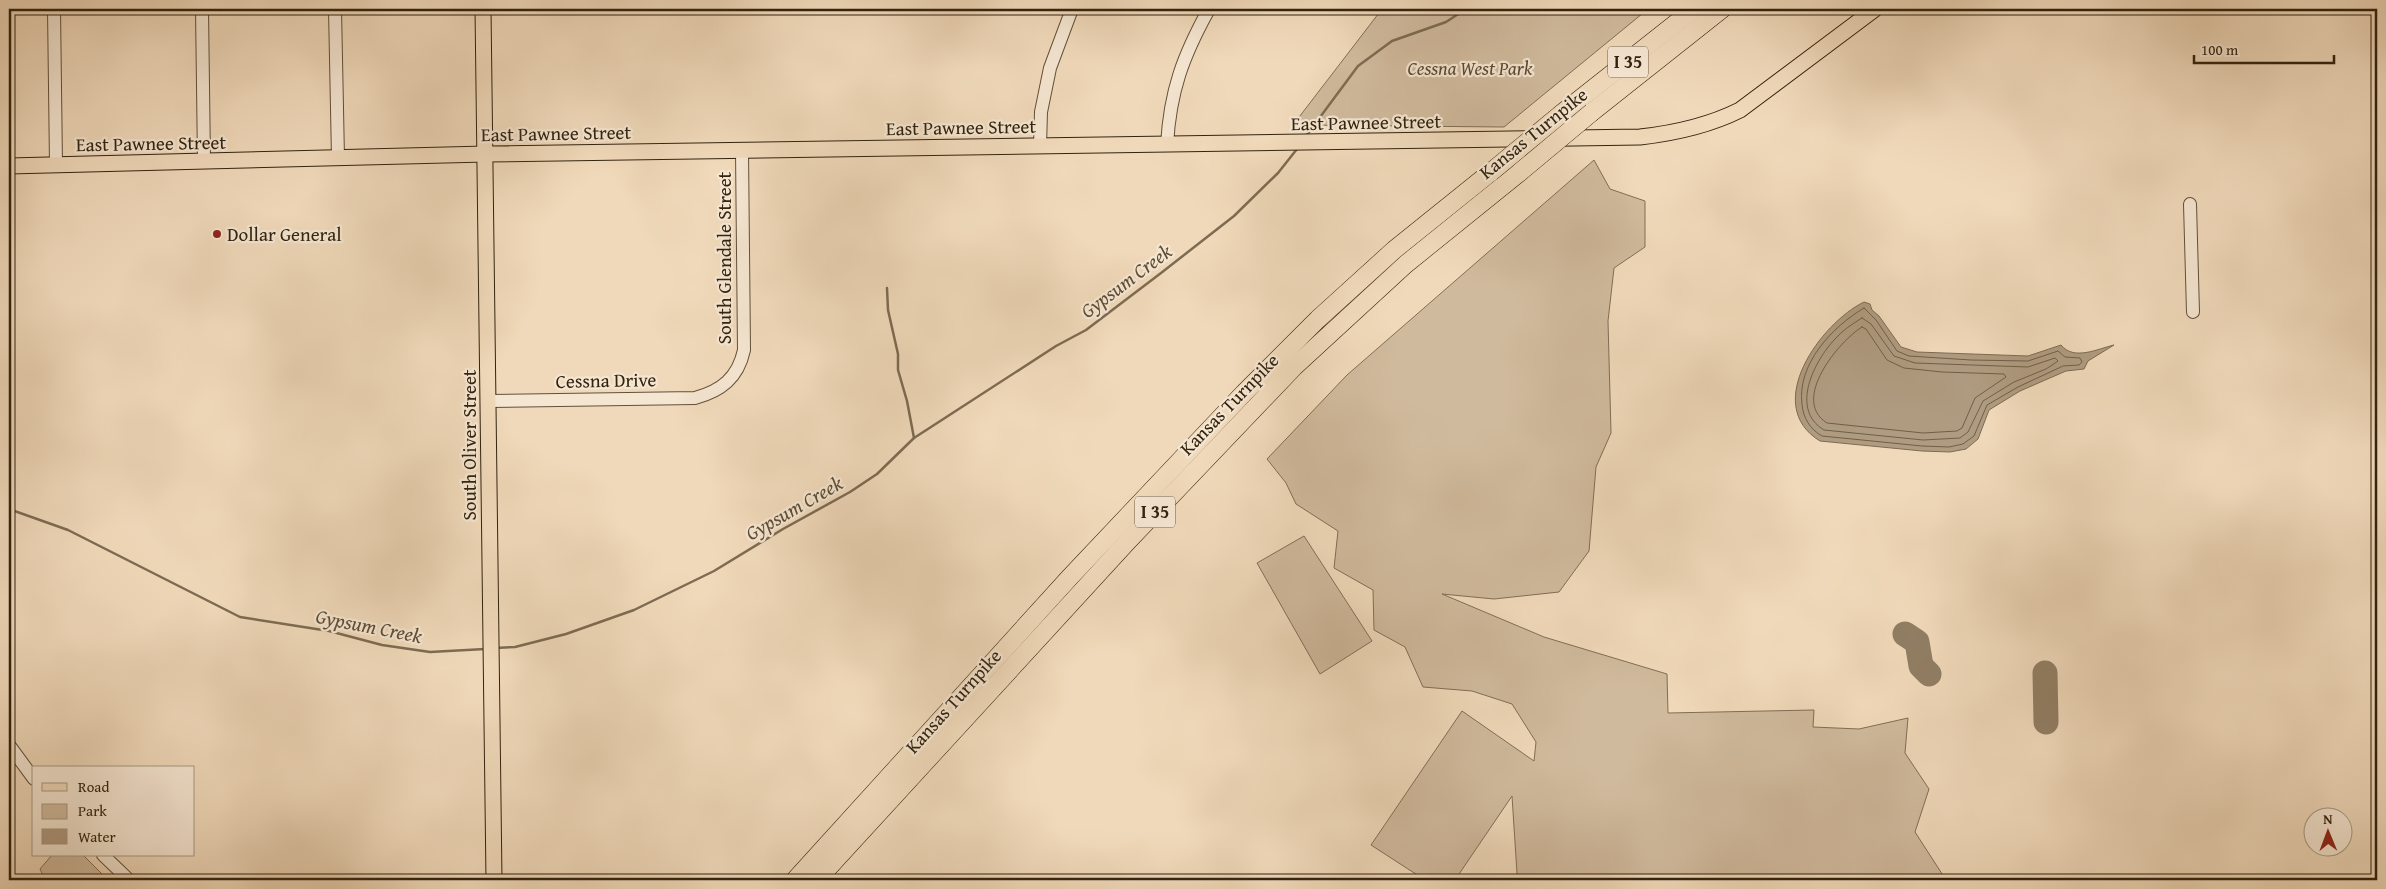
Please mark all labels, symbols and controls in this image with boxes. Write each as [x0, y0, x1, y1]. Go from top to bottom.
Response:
scale bar [2194, 32, 2334, 64]
text: 100 m [2201, 39, 2239, 60]
road number: I 35 [1608, 46, 1648, 78]
park label: Cessna West Park [1407, 54, 1533, 82]
street label: Kansas Turnpike [1473, 80, 1593, 186]
street label: East Pawnee Street [1291, 107, 1442, 137]
street label: East Pawnee Street [886, 112, 1037, 142]
street label: East Pawnee Street [481, 118, 632, 148]
street label: East Pawnee Street [76, 128, 227, 158]
street label: South Glendale Street [710, 171, 738, 344]
place label: Dollar General [227, 220, 342, 248]
marker: Dollar General [211, 228, 223, 240]
water label: Gypsum Creek [1074, 236, 1178, 325]
street label: Kansas Turnpike [1173, 347, 1285, 461]
street label: Cessna Drive [555, 365, 657, 395]
street label: South Oliver Street [455, 369, 483, 521]
water label: Gypsum Creek [740, 468, 848, 547]
road number: I 35 [1135, 497, 1175, 528]
water label: Gypsum Creek [313, 601, 426, 650]
street label: Kansas Turnpike [898, 642, 1008, 760]
legend [32, 766, 195, 856]
text: Road [78, 776, 109, 797]
text: Park [78, 800, 107, 821]
north arrow [2304, 806, 2354, 856]
text: N [2323, 809, 2333, 829]
text: Water [78, 826, 116, 847]

